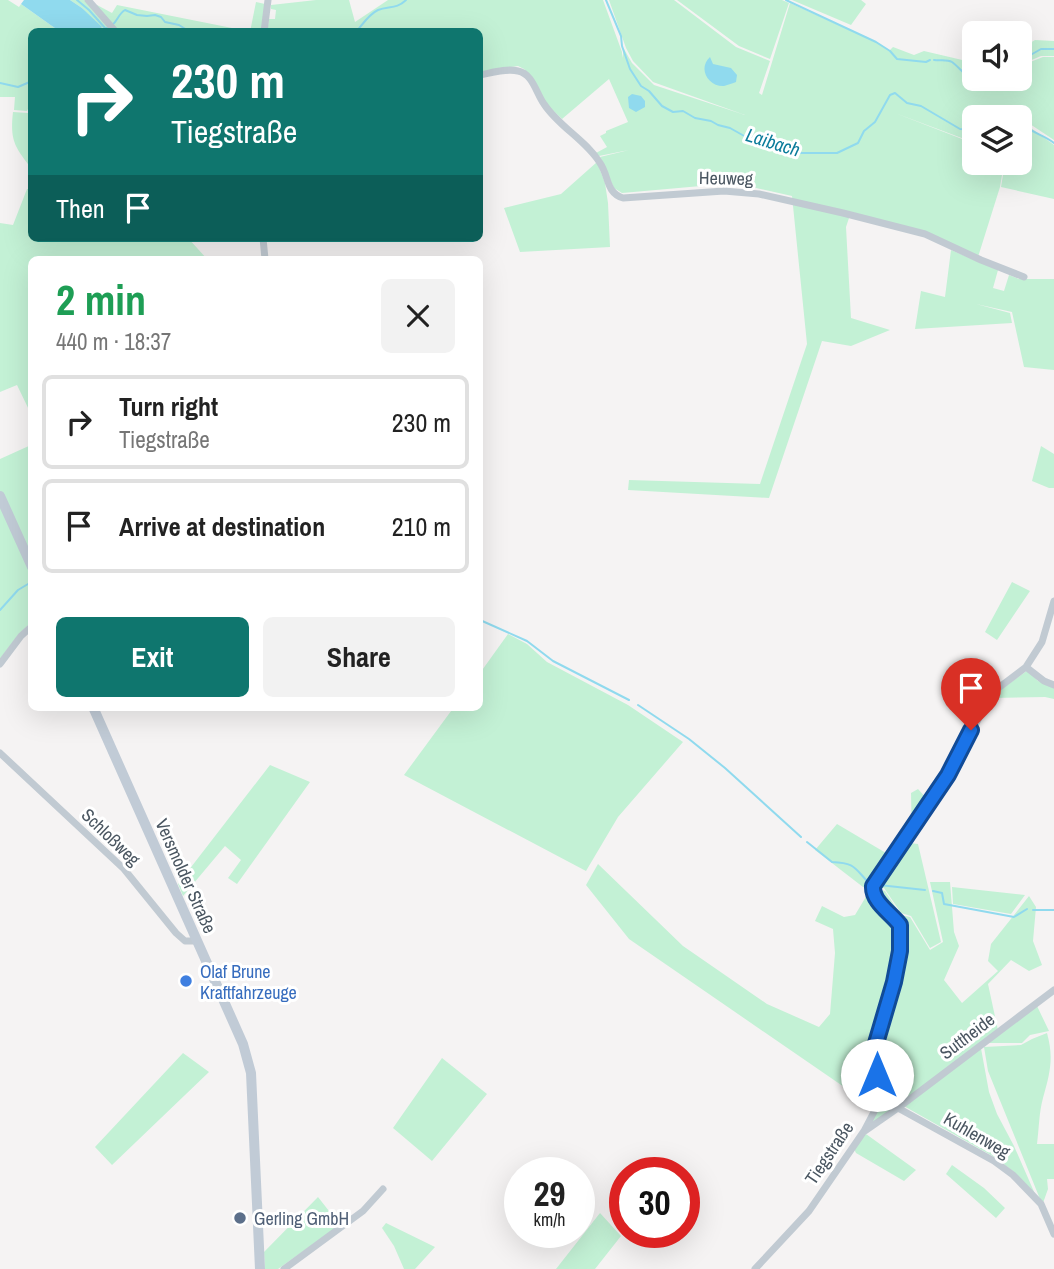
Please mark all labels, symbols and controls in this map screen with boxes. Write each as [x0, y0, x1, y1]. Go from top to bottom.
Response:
map controls [962, 21, 1032, 175]
button: sound [962, 21, 1032, 91]
text: 230 m [171, 47, 285, 113]
icon: right [56, 56, 147, 147]
button: layers [962, 105, 1032, 175]
text: Tiegstraße [171, 110, 297, 153]
water label: Laibach [743, 121, 803, 163]
street label: Heuweg [699, 165, 754, 191]
icon: arrive [119, 189, 157, 227]
text: Then [56, 191, 105, 226]
text: 2 min [56, 272, 146, 328]
button: close [381, 279, 455, 353]
text: 440 m · 18:37 [56, 326, 171, 357]
text: Turn right [119, 389, 218, 424]
icon: right [60, 403, 98, 441]
text: 230 m [392, 405, 451, 440]
text: Tiegstraße [119, 424, 210, 455]
icon: arrive [60, 507, 98, 545]
text: Arrive at destination [119, 509, 325, 544]
text: 210 m [392, 509, 451, 544]
button: Exit [56, 617, 249, 697]
button: Share [263, 617, 455, 697]
pin [941, 658, 1001, 730]
icon: arrive [952, 669, 990, 707]
street label: Schloßweg [76, 803, 147, 872]
street label: Versmolder Straße [150, 815, 222, 937]
place label: Olaf Brune Kraftfahrzeuge [200, 959, 297, 1005]
marker: Olaf Brune Kraftfahrzeuge [178, 973, 194, 989]
street label: Suttheide [934, 1007, 1000, 1065]
position arrow [840, 1038, 914, 1112]
street label: Kuhlenweg [939, 1106, 1016, 1164]
street label: Tiegstraße [799, 1117, 859, 1189]
speed limit sign: 30 [609, 1157, 700, 1248]
text: 29 [534, 1170, 565, 1217]
place label: Gerling GmbH [254, 1206, 349, 1231]
text: km/h [534, 1207, 566, 1232]
marker: Gerling GmbH [232, 1210, 248, 1226]

